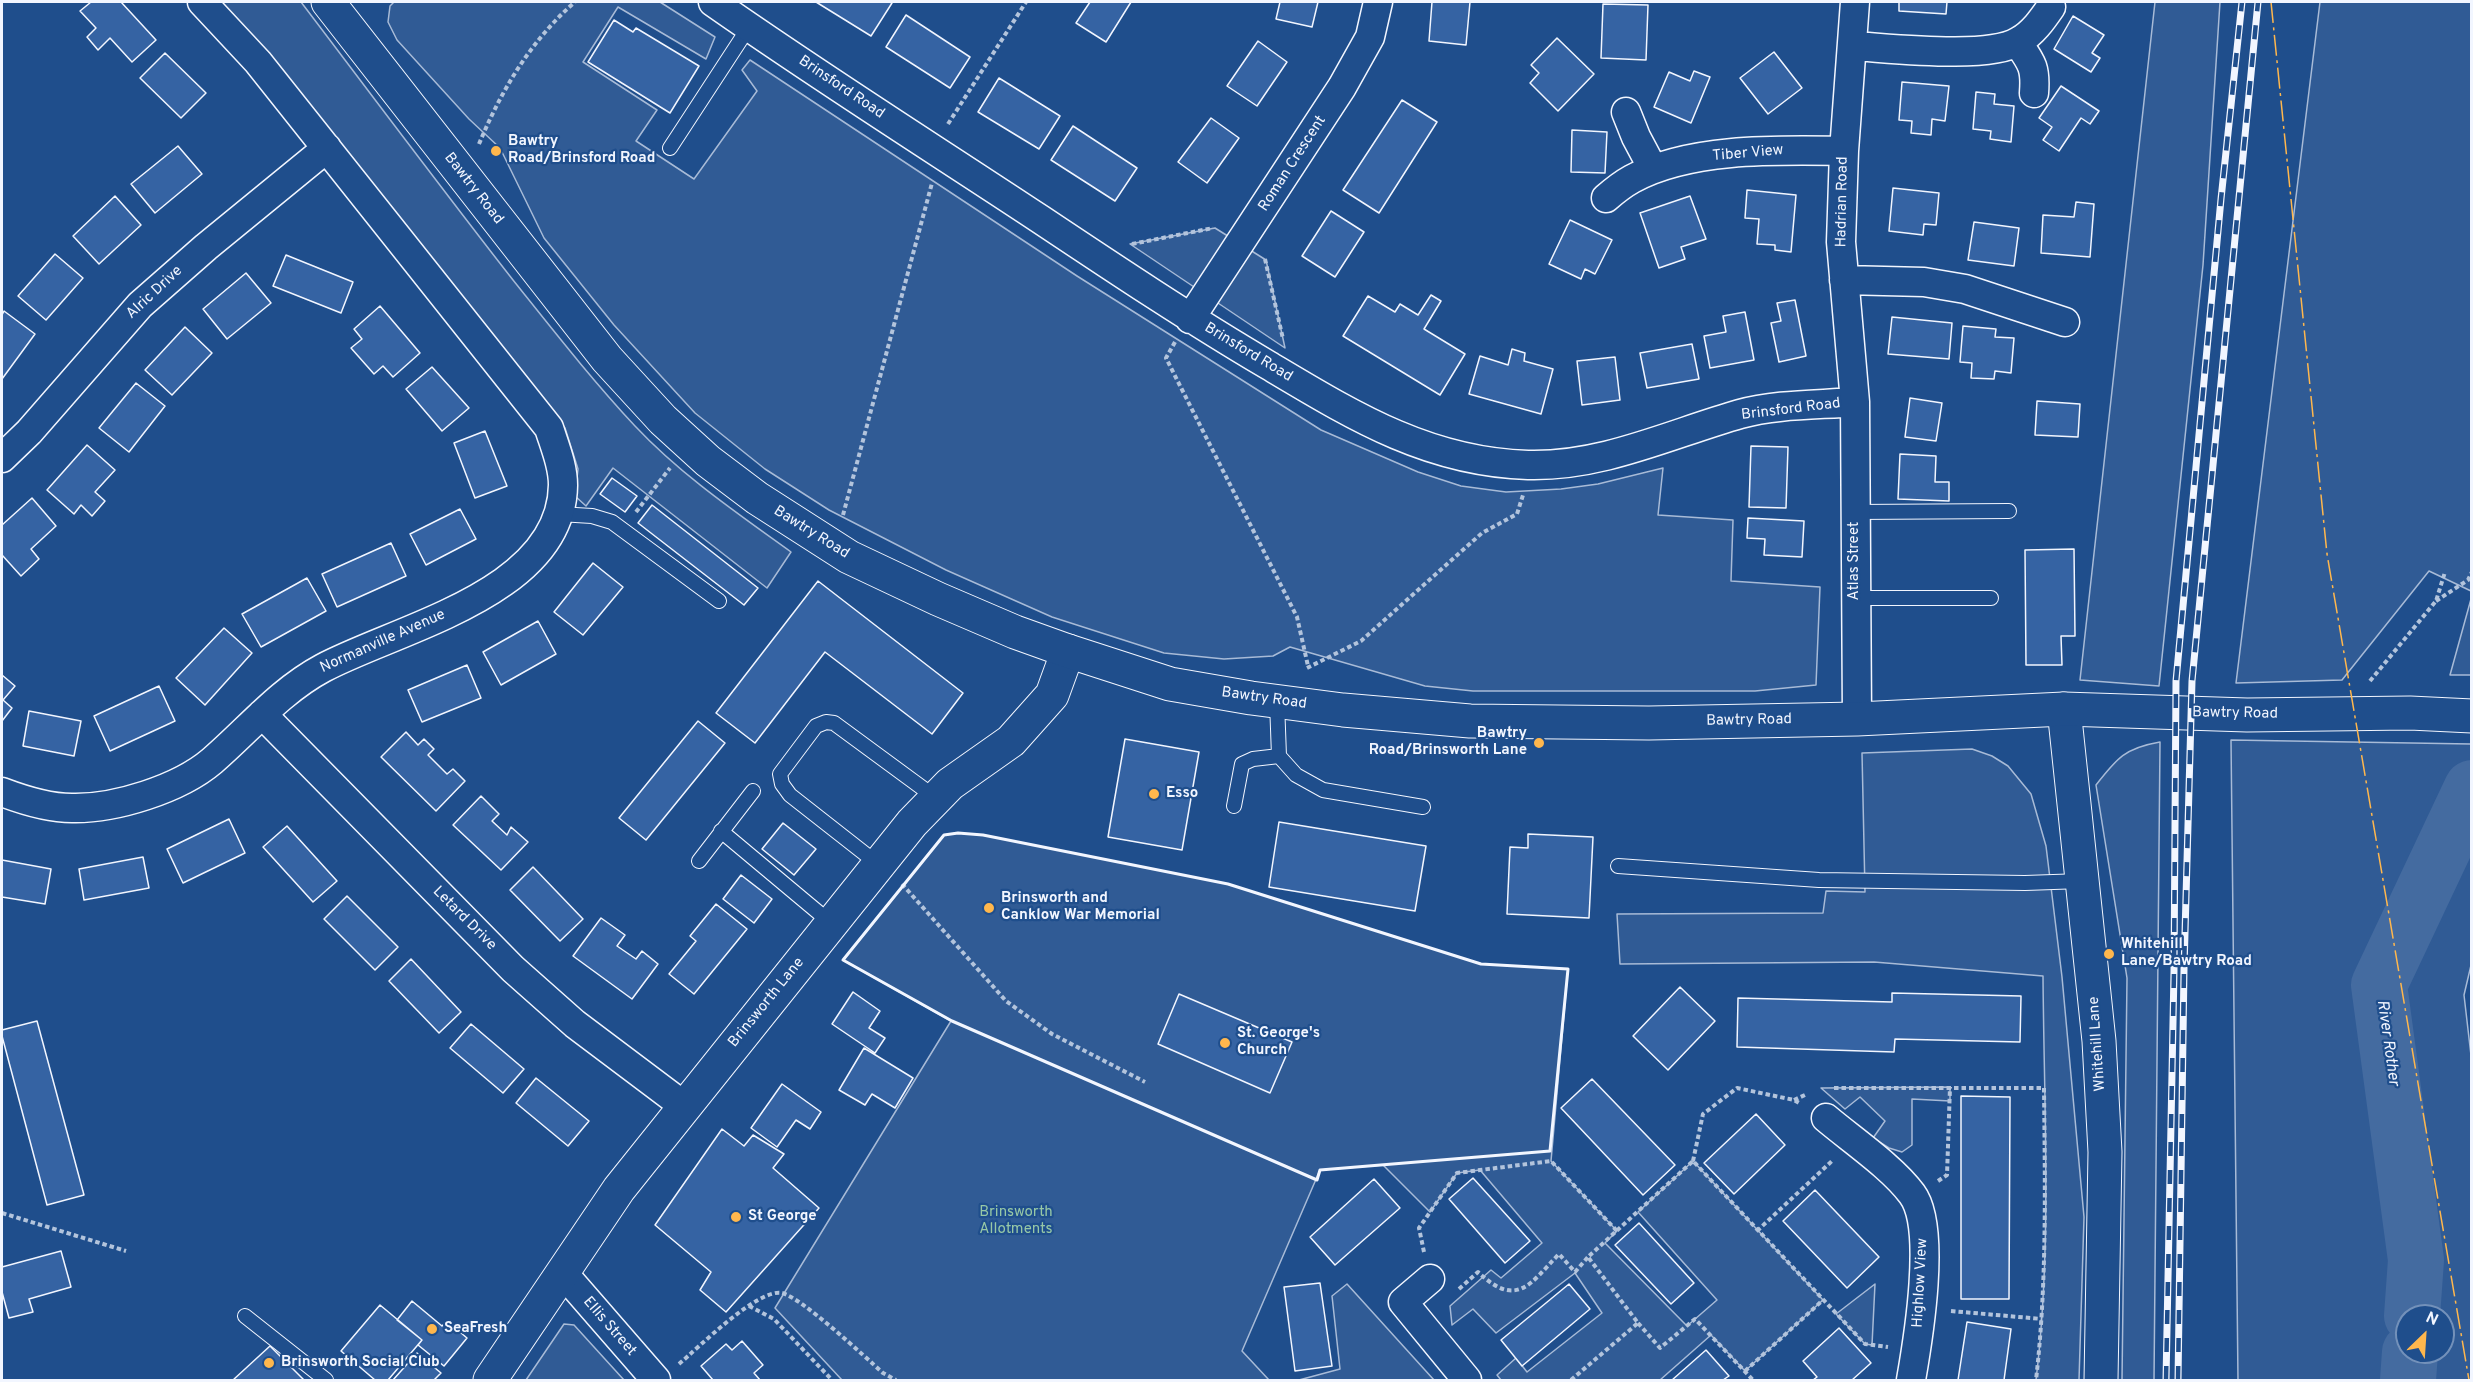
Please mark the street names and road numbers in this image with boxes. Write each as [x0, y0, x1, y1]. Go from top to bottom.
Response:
street label: Brinsford Road [795, 53, 887, 123]
street label: Roman Crescent [1255, 113, 1331, 215]
street label: Tiber View [1712, 142, 1784, 166]
street label: Bawtry Road [439, 150, 507, 228]
street label: Hadrian Road [1833, 156, 1853, 248]
street label: Alric Drive [123, 262, 187, 324]
street label: Brinsford Road [1201, 320, 1295, 386]
street label: Brinsford Road [1740, 395, 1842, 425]
street label: Bawtry Road [770, 503, 852, 563]
street label: Atlas Street [1846, 521, 1864, 601]
street label: Normanville Avenue [318, 606, 448, 678]
street label: Bawtry Road [1220, 684, 1308, 714]
street label: Bawtry Road [2192, 704, 2278, 724]
street label: Bawtry Road [1706, 711, 1792, 731]
street label: Letard Drive [428, 883, 500, 955]
street label: Brinsworth Lane [725, 955, 809, 1051]
street label: Whitehill Lane [2086, 996, 2110, 1092]
street label: Highlow View [1910, 1238, 1932, 1328]
street label: Ellis Street [578, 1294, 640, 1360]

